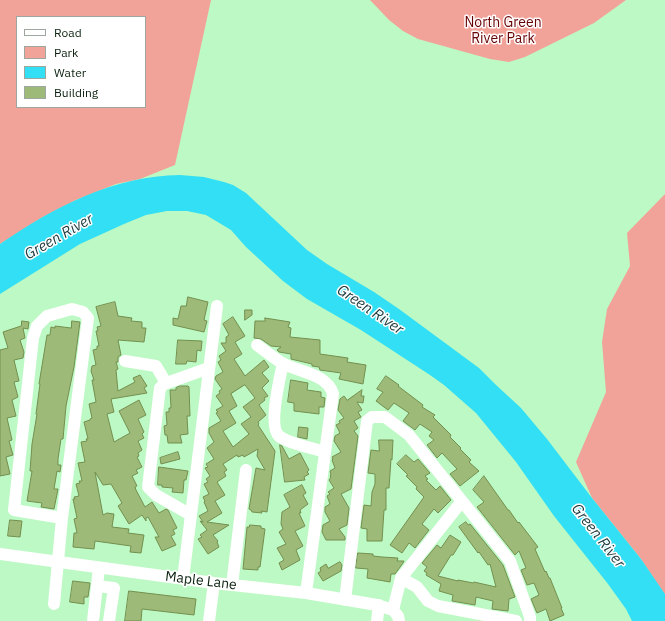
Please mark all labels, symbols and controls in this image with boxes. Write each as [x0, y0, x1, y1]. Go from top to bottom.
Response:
park label: North Green River Park [464, 15, 542, 48]
legend [16, 16, 146, 108]
text: Road [54, 25, 82, 40]
text: Park [54, 45, 78, 60]
text: Water [54, 65, 86, 80]
text: Building [54, 85, 98, 100]
water label: Green River [21, 210, 97, 264]
water label: Green River [333, 281, 407, 339]
water label: Green River [567, 500, 629, 572]
street label: Maple Lane [164, 568, 238, 594]

